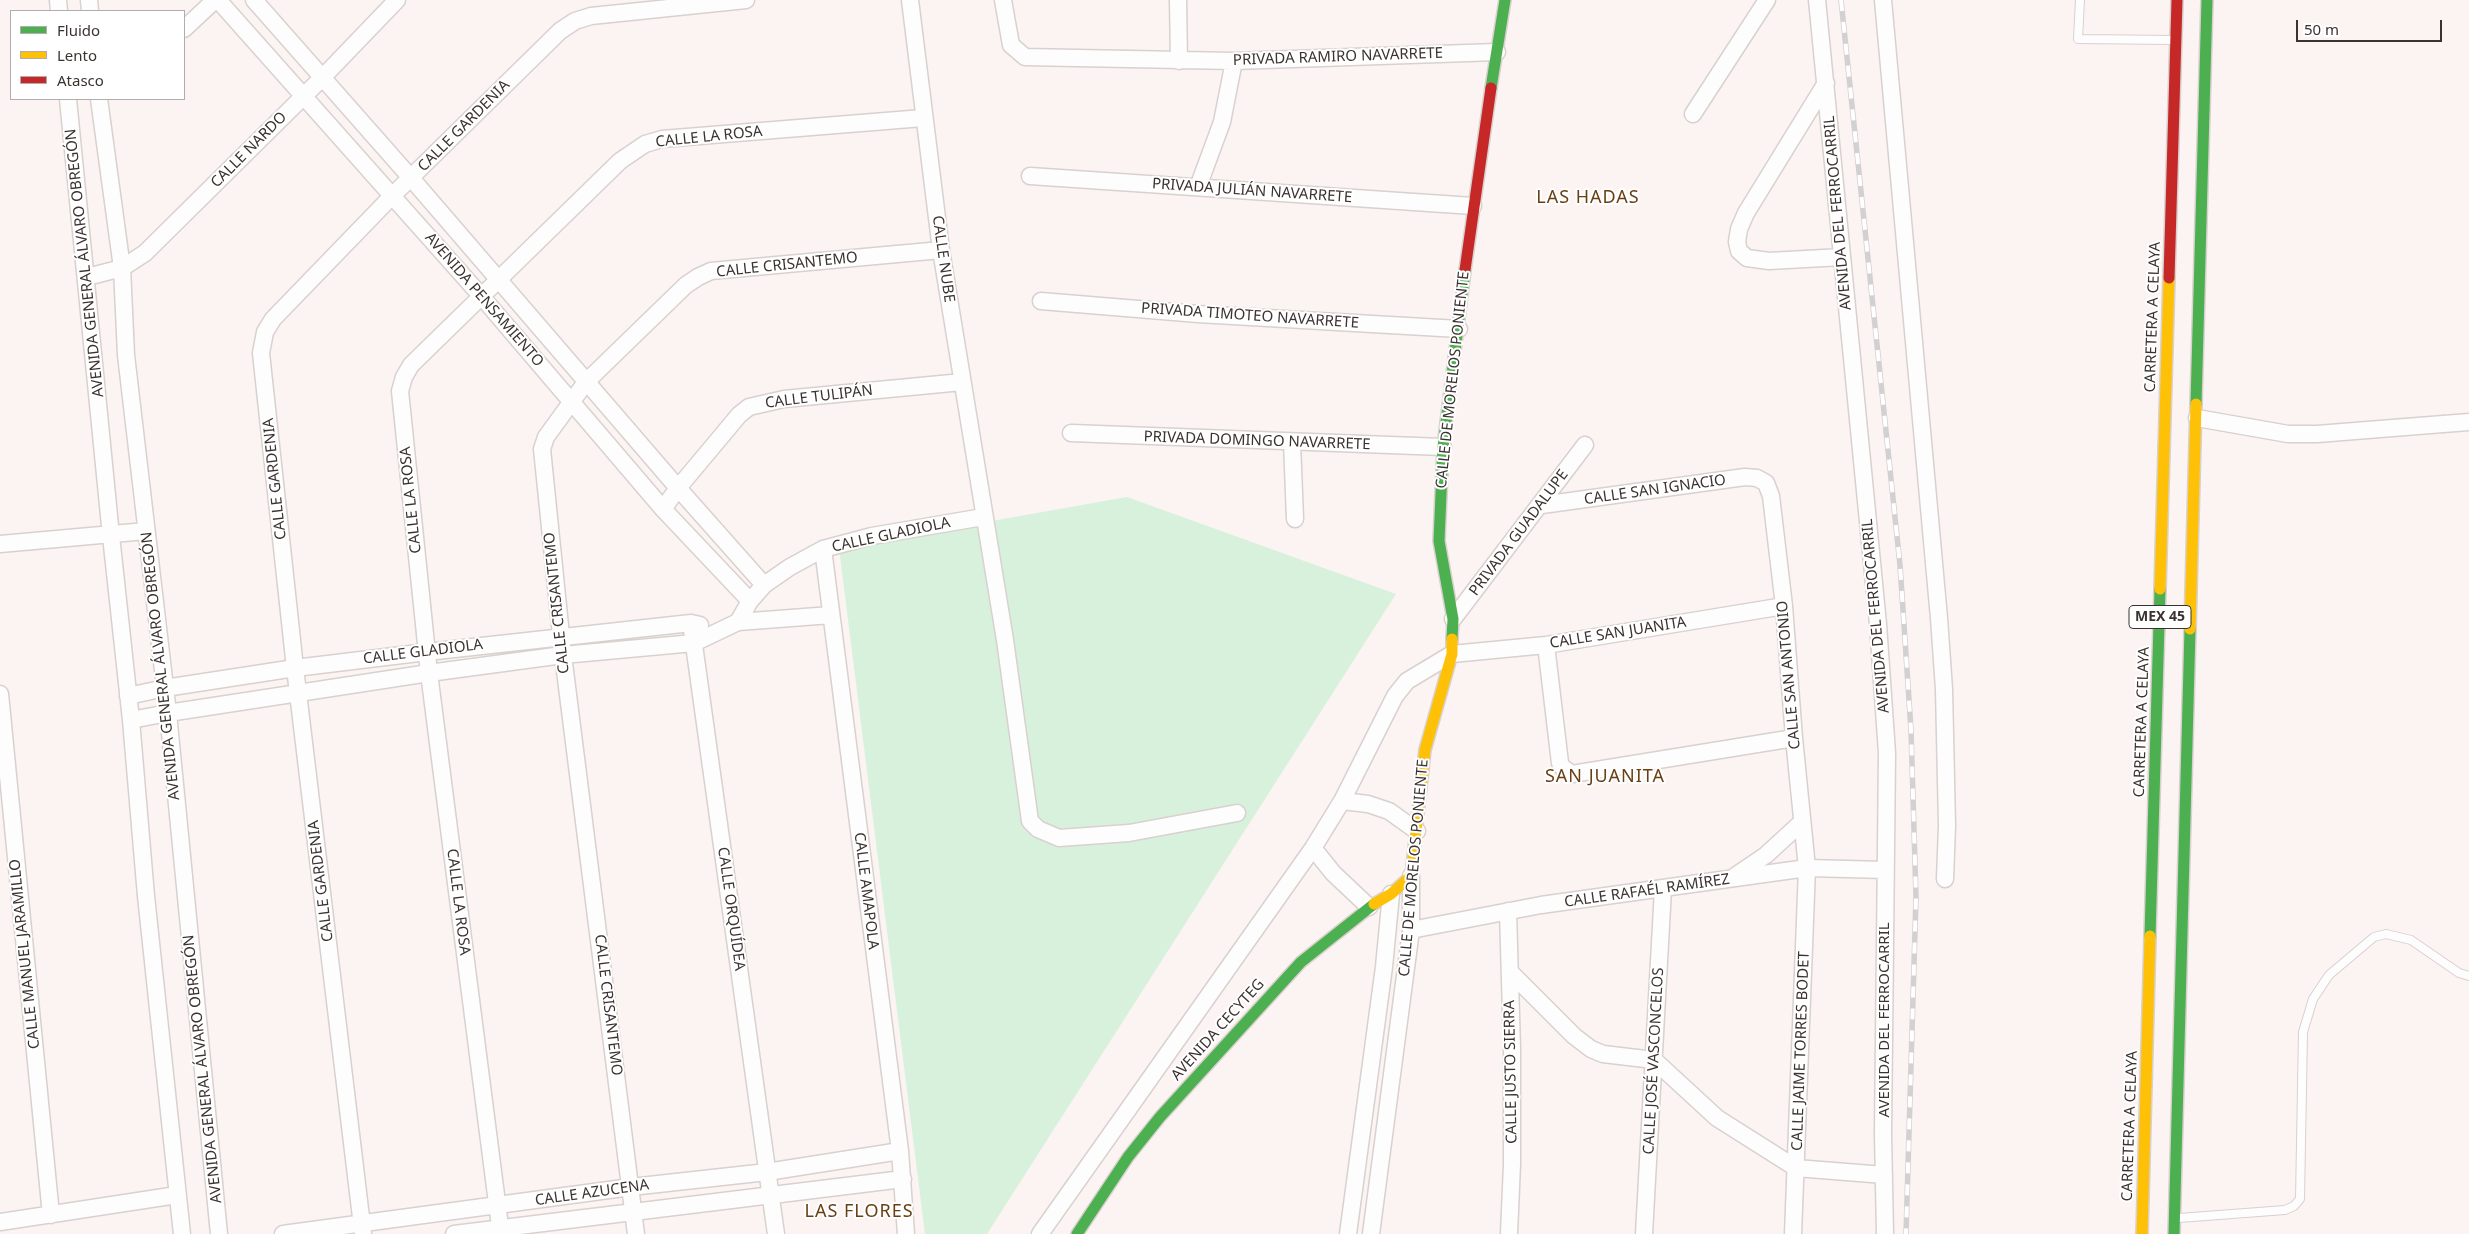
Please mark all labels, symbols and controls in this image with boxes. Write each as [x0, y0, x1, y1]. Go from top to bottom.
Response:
legend [10, 10, 185, 100]
scale bar [2299, 10, 2445, 42]
text: 50 m [2304, 19, 2339, 39]
text: Fluido [57, 20, 100, 40]
street label: PRIVADA RAMIRO NAVARRETE [1233, 44, 1443, 70]
text: Lento [57, 45, 97, 65]
text: Atasco [57, 70, 104, 90]
street label: CALLE GARDENIA [414, 76, 514, 176]
street label: CALLE NARDO [207, 108, 291, 192]
street label: AVENIDA DEL FERROCARRIL [1821, 115, 1855, 311]
street label: CALLE LA ROSA [655, 122, 763, 152]
street label: AVENIDA GENERAL ÁLVARO OBREGÓN [62, 128, 108, 398]
street label: PRIVADA JULIÁN NAVARRETE [1151, 175, 1353, 207]
district label: LAS HADAS [1535, 187, 1641, 209]
street label: CALLE NUBE [928, 214, 958, 304]
street label: AVENIDA PENSAMIENTO [421, 229, 547, 371]
street label: CARRETERA A CELAYA [2141, 241, 2165, 393]
street label: CALLE CRISANTEMO [715, 249, 859, 281]
street label: CALLE DE MORELOS PONIENTE [1433, 271, 1473, 489]
street label: PRIVADA TIMOTEO NAVARRETE [1141, 299, 1359, 333]
street label: CALLE TULIPÁN [764, 381, 874, 413]
street label: CALLE GARDENIA [260, 417, 290, 541]
street label: PRIVADA DOMINGO NAVARRETE [1143, 428, 1371, 454]
street label: CALLE LA ROSA [396, 446, 426, 554]
street label: PRIVADA GUADALUPE [1466, 466, 1572, 600]
street label: CALLE SAN IGNACIO [1583, 471, 1727, 509]
street label: CALLE GLADIOLA [830, 514, 952, 556]
street label: AVENIDA DEL FERROCARRIL [1859, 518, 1893, 714]
street label: AVENIDA GENERAL ÁLVARO OBREGÓN [138, 531, 184, 801]
street label: CALLE CRISANTEMO [541, 531, 573, 675]
street label: CALLE SAN ANTONIO [1774, 600, 1804, 750]
road number: MEX 45 [2129, 606, 2191, 628]
street label: CALLE SAN JUANITA [1548, 613, 1688, 653]
street label: CALLE GLADIOLA [362, 636, 484, 668]
street label: CARRETERA A CELAYA [2130, 646, 2154, 798]
street label: CALLE DE MORELOS PONIENTE [1396, 758, 1432, 978]
district label: SAN JUANITA [1544, 766, 1666, 788]
street label: CALLE GARDENIA [305, 819, 337, 943]
street label: CALLE AMAPOLA [850, 831, 882, 951]
street label: CALLE ORQUÍDEA [713, 846, 749, 972]
street label: CALLE LA ROSA [443, 848, 473, 956]
street label: CALLE MANUEL JARAMILLO [6, 858, 44, 1050]
street label: CALLE RAFAÉL RAMÍREZ [1563, 870, 1731, 912]
street label: AVENIDA DEL FERROCARRIL [1876, 922, 1894, 1118]
street label: CALLE CRISANTEMO [590, 933, 626, 1077]
street label: AVENIDA GENERAL ÁLVARO OBREGÓN [180, 934, 226, 1204]
street label: CALLE JAIME TORRES BODET [1789, 951, 1813, 1151]
street label: CALLE JOSÉ VASCONCELOS [1640, 967, 1668, 1155]
street label: AVENIDA CECYTEG [1168, 976, 1268, 1084]
street label: CALLE JUSTO SIERRA [1501, 1000, 1521, 1144]
street label: CARRETERA A CELAYA [2118, 1050, 2142, 1202]
street label: CALLE AZUCENA [534, 1176, 650, 1210]
district label: LAS FLORES [803, 1201, 915, 1223]

